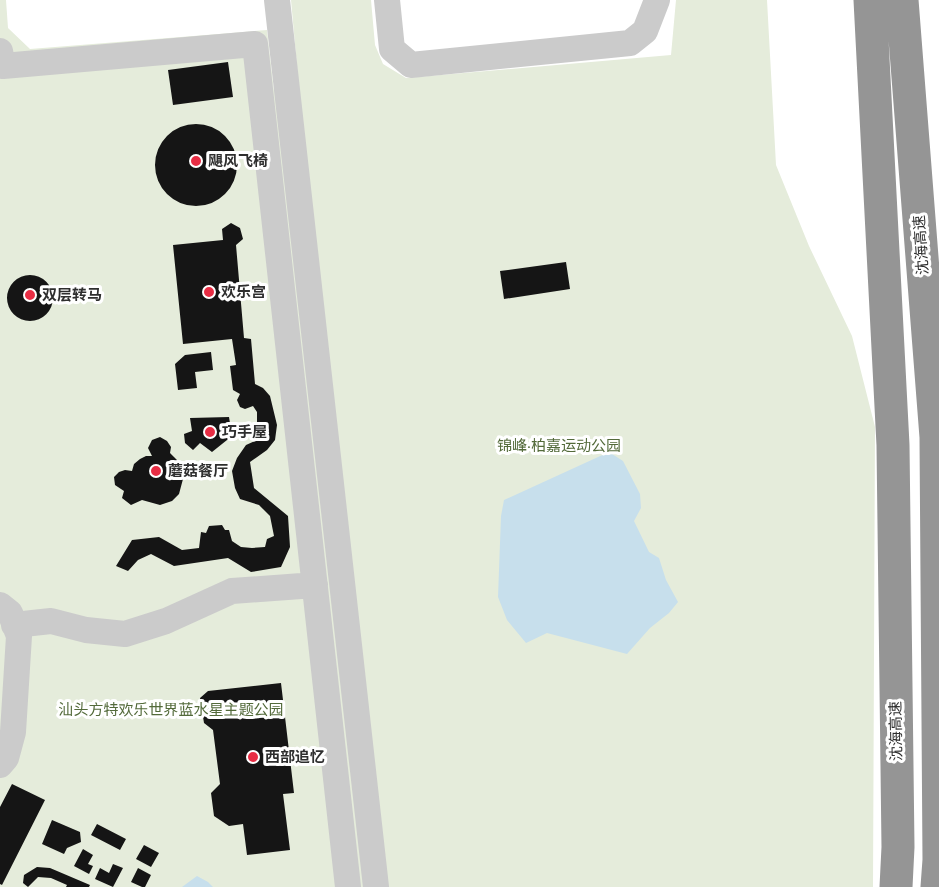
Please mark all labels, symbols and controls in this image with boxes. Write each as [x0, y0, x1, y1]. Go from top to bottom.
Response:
place label: 飓风飞椅 [208, 152, 268, 170]
marker: 飓风飞椅 [189, 154, 203, 168]
street label: 沈海高速 [910, 214, 932, 276]
place label: 欢乐宫 [221, 283, 266, 301]
marker: 欢乐宫 [202, 285, 216, 299]
place label: 双层转马 [42, 286, 102, 304]
marker: 双层转马 [23, 288, 37, 302]
place label: 巧手屋 [222, 423, 267, 441]
marker: 巧手屋 [203, 425, 217, 439]
park label: 锦峰·柏嘉运动公园 [497, 437, 621, 455]
place label: 蘑菇餐厅 [168, 462, 228, 480]
marker: 蘑菇餐厅 [149, 464, 163, 478]
park label: 汕头方特欢乐世界蓝水星主题公园 [58, 701, 284, 719]
street label: 沈海高速 [886, 701, 906, 761]
place label: 西部追忆 [265, 748, 325, 766]
marker: 西部追忆 [246, 750, 260, 764]

